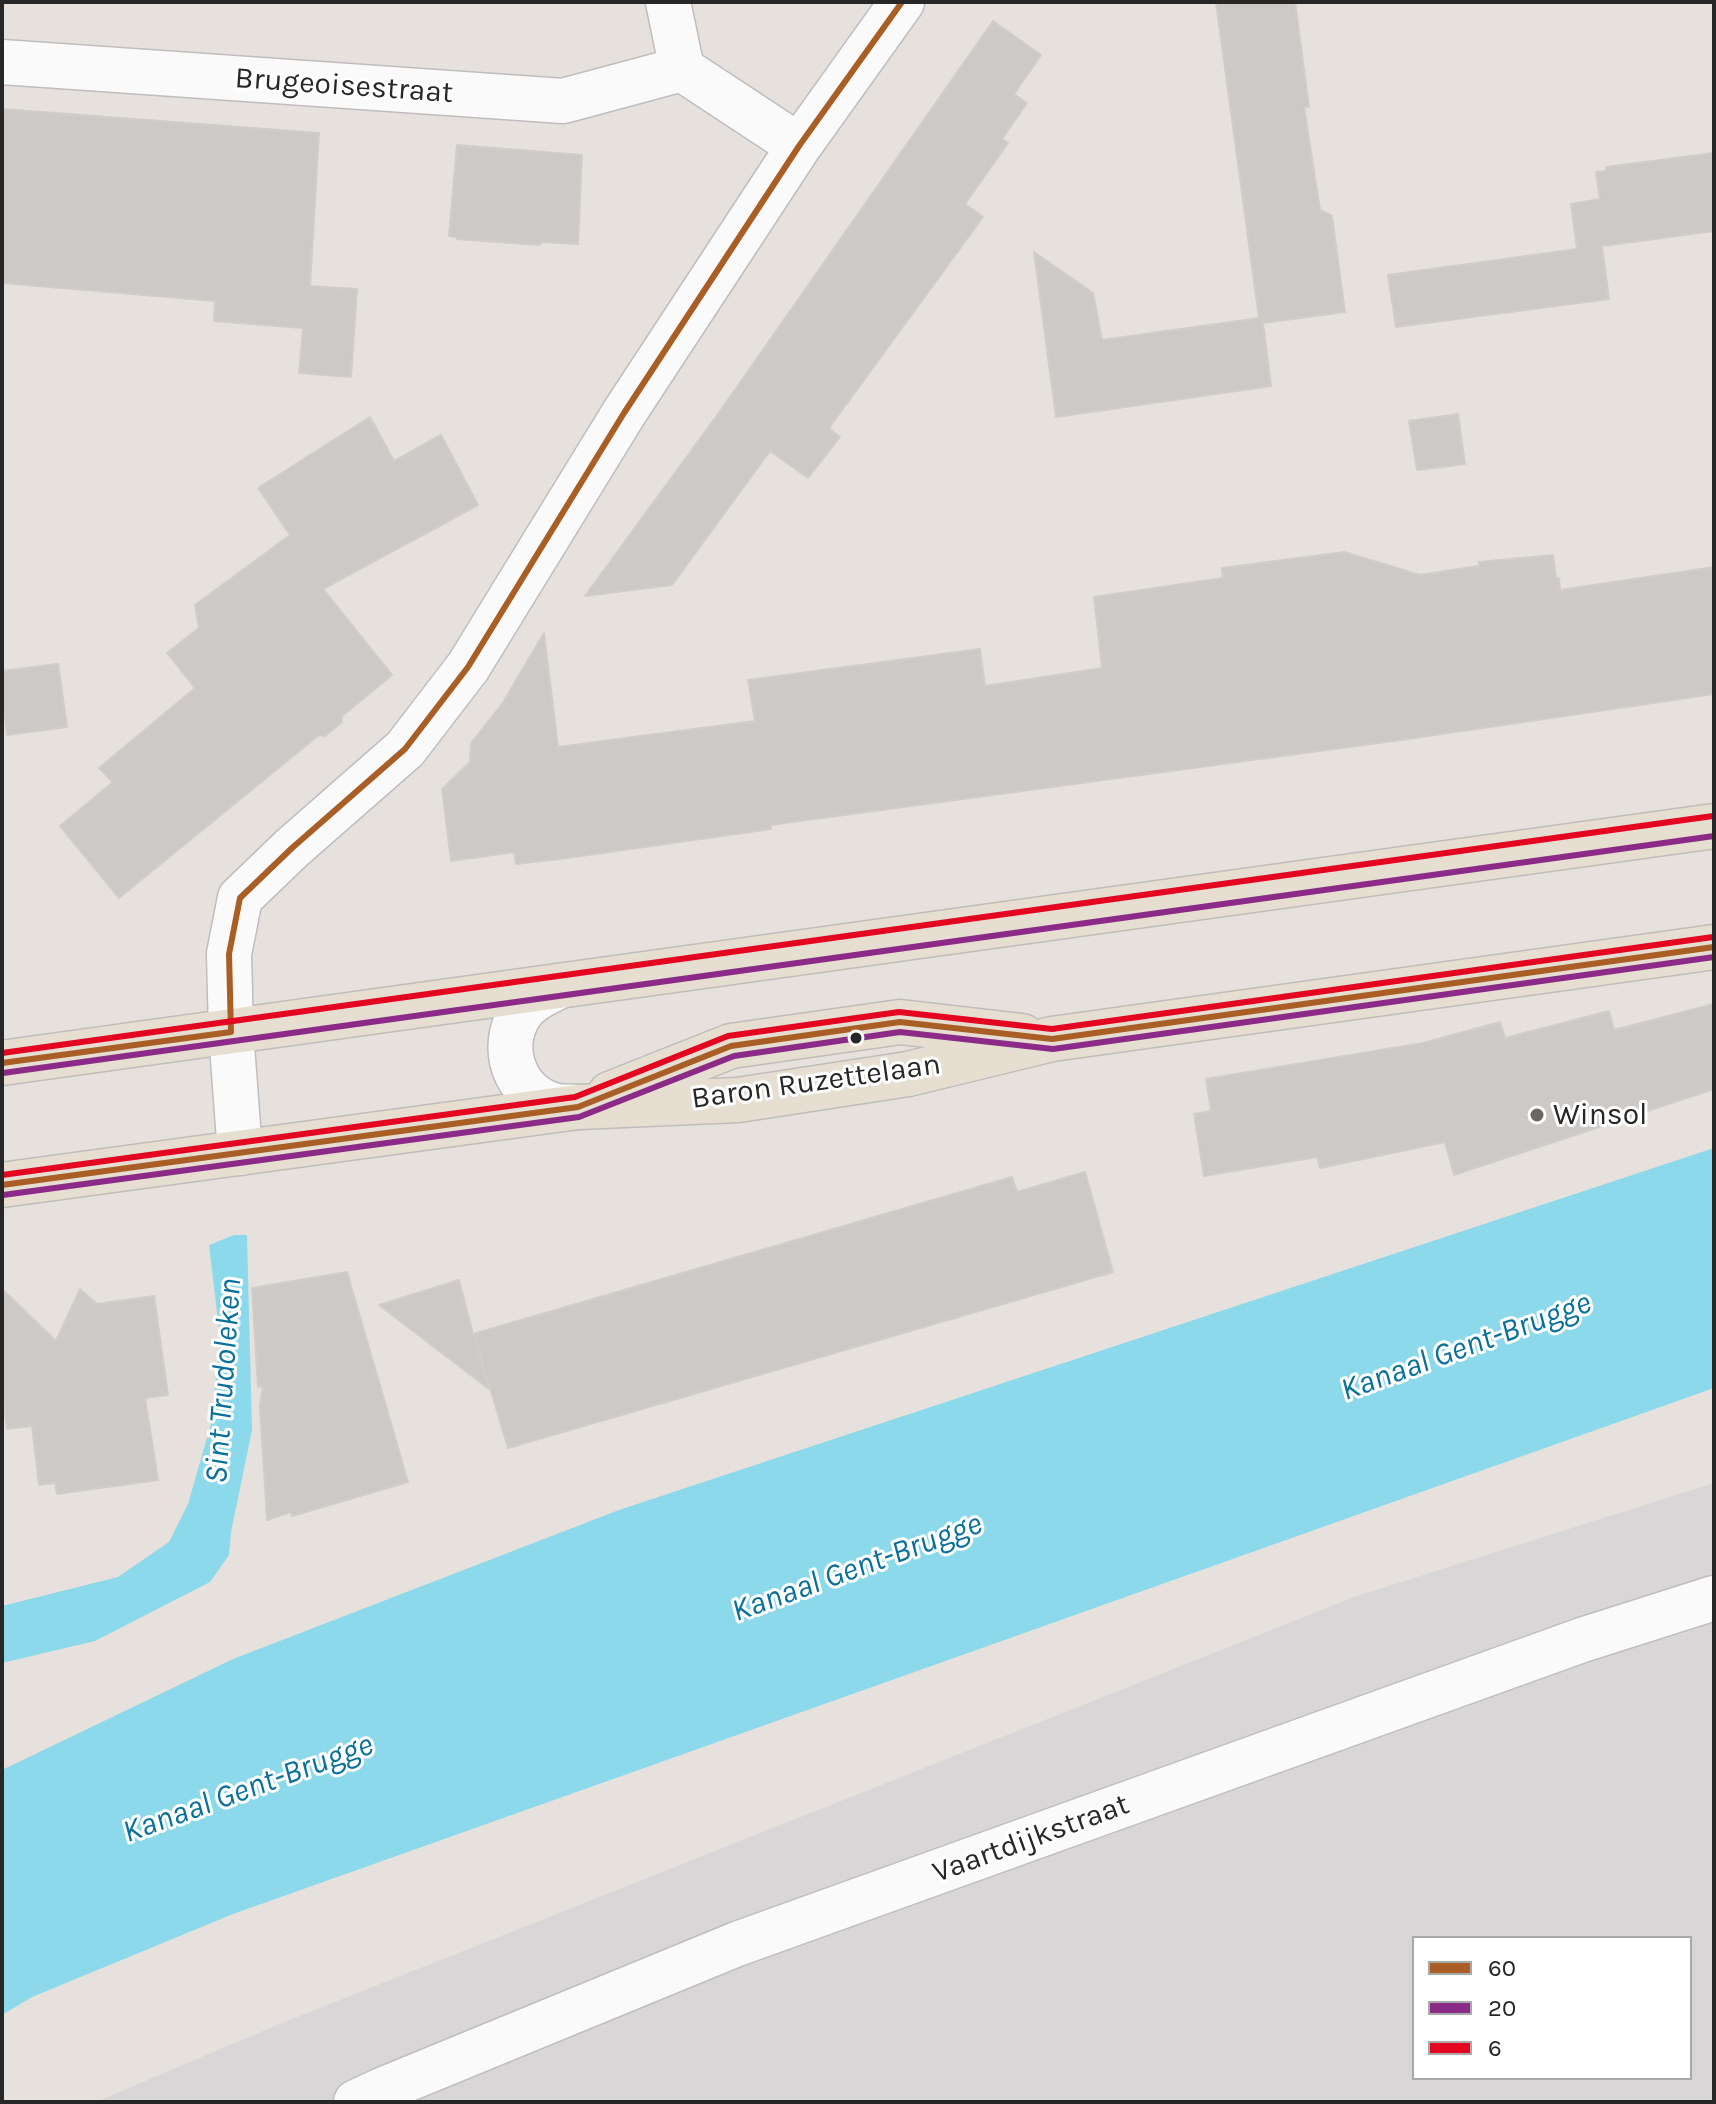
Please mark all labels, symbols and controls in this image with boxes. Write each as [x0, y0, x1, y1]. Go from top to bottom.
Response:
street label: Brugeoisestraat [234, 60, 454, 112]
unlabelled marker [848, 1030, 864, 1046]
street label: Baron Ruzettelaan [689, 1047, 943, 1117]
place label: Winsol [1553, 1097, 1647, 1133]
marker: Winsol [1528, 1106, 1546, 1124]
water label: Sint Trudoleken [198, 1277, 250, 1485]
water label: Kanaal Gent-Brugge [1336, 1284, 1596, 1410]
water label: Kanaal Gent-Brugge [727, 1505, 987, 1631]
water label: Kanaal Gent-Brugge [118, 1726, 378, 1852]
street label: Vaartdijkstraat [928, 1787, 1134, 1891]
legend [1412, 1936, 1692, 2080]
text: 60 [1488, 1954, 1516, 1982]
text: 20 [1488, 1994, 1516, 2022]
text: 6 [1488, 2034, 1502, 2062]

